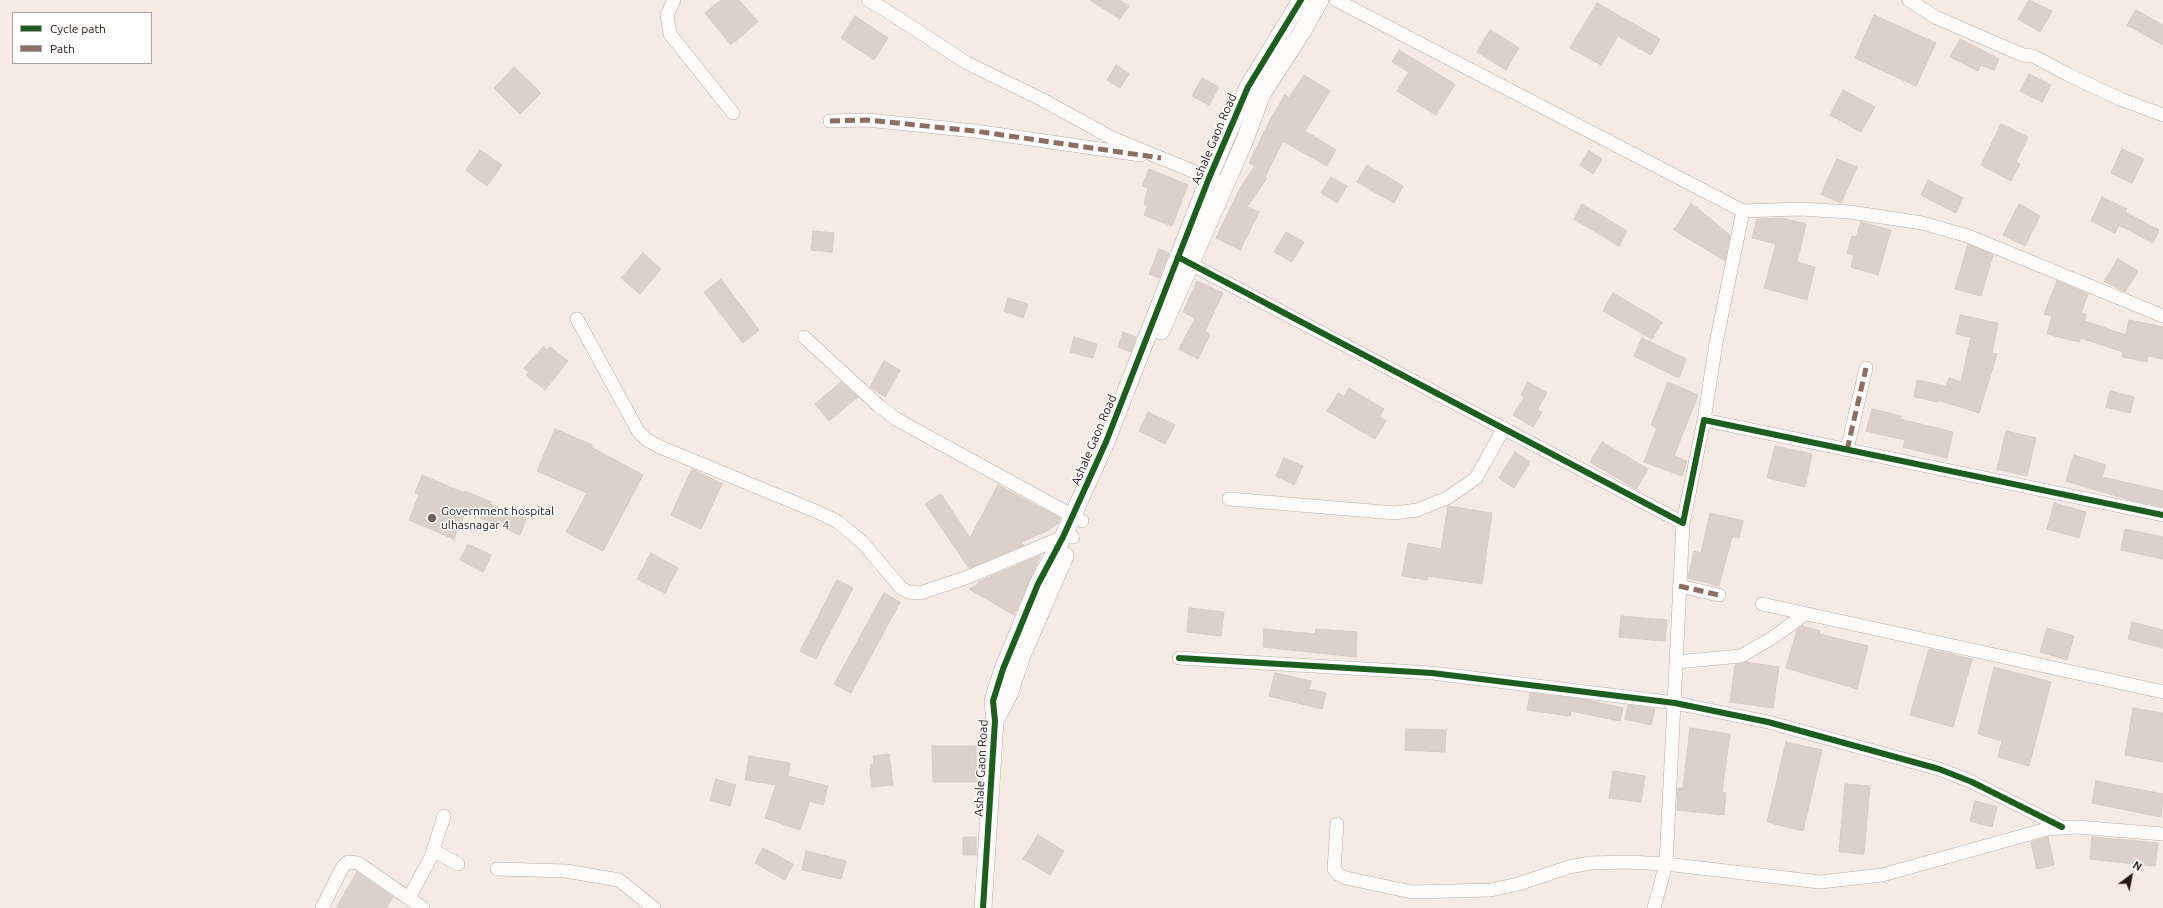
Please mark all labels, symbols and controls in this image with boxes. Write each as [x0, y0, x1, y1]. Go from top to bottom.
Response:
legend [12, 12, 152, 64]
text: Cycle path [50, 22, 106, 35]
text: Path [50, 42, 75, 55]
street label: Ashale Gaon Road [1188, 91, 1240, 187]
street label: Ashale Gaon Road [1068, 392, 1120, 488]
place label: Government hospital ulhasnagar 4 [441, 504, 554, 532]
marker: Government hospital ulhasnagar 4 [426, 512, 438, 524]
street label: Ashale Gaon Road [971, 719, 991, 817]
north arrow [2111, 856, 2151, 896]
text: N [2131, 859, 2144, 873]

